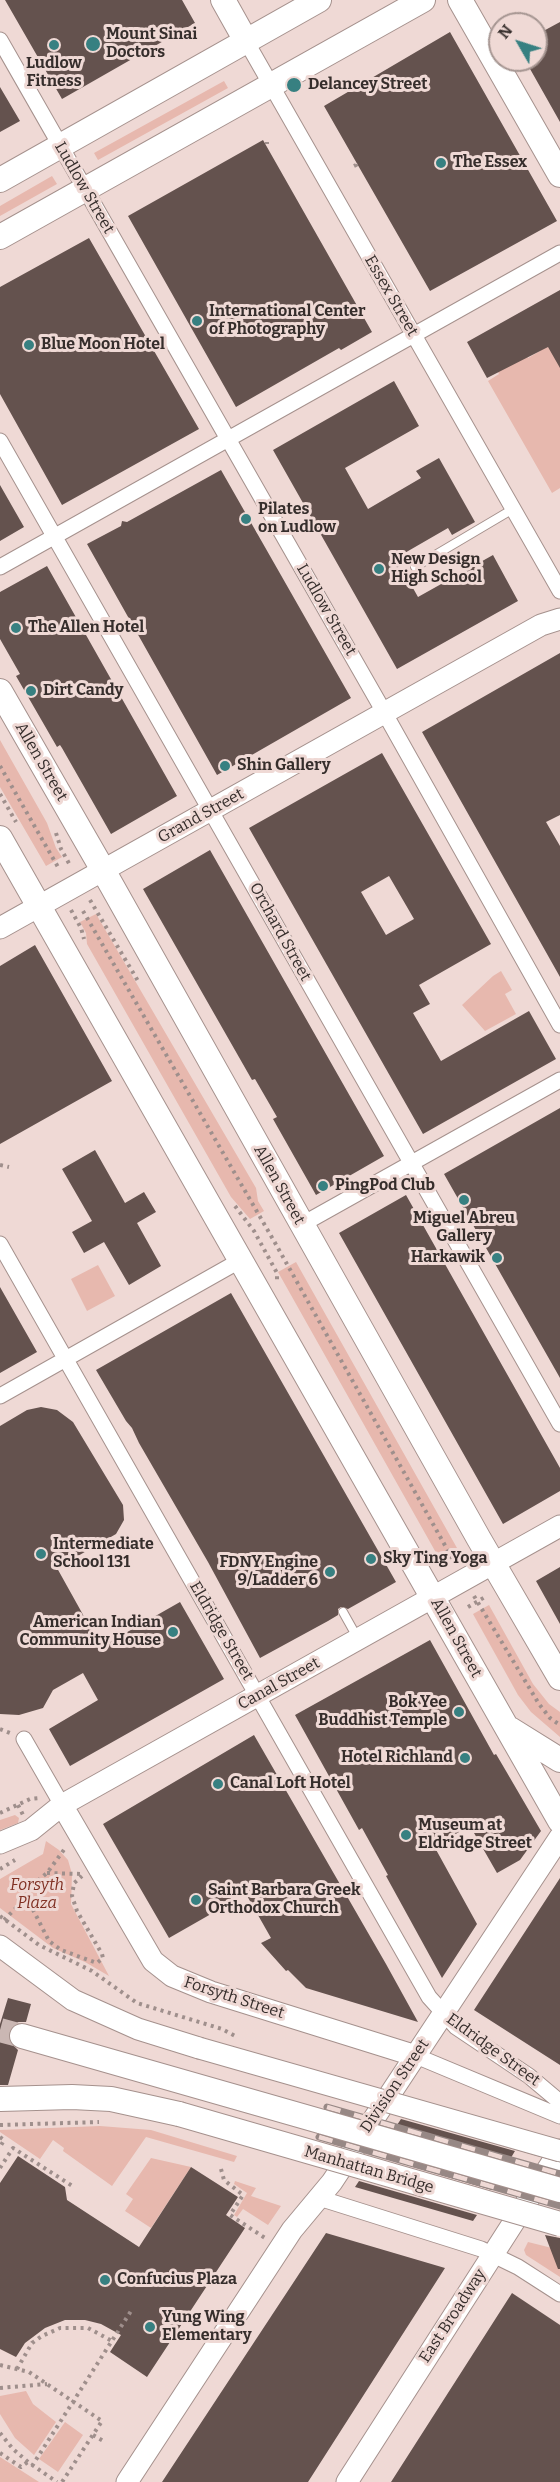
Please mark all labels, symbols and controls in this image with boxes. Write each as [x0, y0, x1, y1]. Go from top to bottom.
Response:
north arrow [488, 12, 548, 72]
text: N [494, 21, 516, 42]
place label: Mount Sinai Doctors [106, 25, 197, 63]
marker: Mount Sinai Doctors [84, 35, 102, 53]
marker: Ludlow Fitness [47, 38, 61, 52]
place label: Ludlow Fitness [26, 54, 82, 92]
place label: Delancey Street [308, 75, 427, 95]
marker: Delancey Street [285, 76, 303, 94]
street label: Ludlow Street [50, 139, 118, 237]
place label: The Essex [453, 153, 527, 173]
marker: The Essex [434, 156, 448, 170]
street label: Essex Street [360, 252, 422, 340]
place label: International Center of Photography [209, 302, 366, 340]
marker: International Center of Photography [190, 314, 204, 328]
place label: Blue Moon Hotel [41, 335, 165, 355]
marker: Blue Moon Hotel [22, 338, 36, 352]
place label: Pilates on Ludlow [258, 500, 336, 538]
marker: Pilates on Ludlow [239, 512, 253, 526]
place label: New Design High School [391, 550, 482, 588]
street label: Ludlow Street [292, 561, 360, 659]
marker: New Design High School [372, 562, 386, 576]
place label: The Allen Hotel [28, 618, 144, 638]
marker: The Allen Hotel [9, 621, 23, 635]
place label: Dirt Candy [43, 681, 123, 701]
marker: Dirt Candy [24, 684, 38, 698]
street label: Allen Street [11, 719, 71, 805]
place label: Shin Gallery [237, 756, 331, 776]
marker: Shin Gallery [218, 759, 232, 773]
street label: Grand Street [155, 785, 247, 847]
street label: Orchard Street [245, 879, 315, 985]
street label: Allen Street [249, 1142, 309, 1228]
place label: PingPod Club [335, 1176, 435, 1196]
marker: PingPod Club [316, 1179, 330, 1193]
marker: Miguel Abreu Gallery [457, 1193, 471, 1207]
place label: Miguel Abreu Gallery [413, 1209, 515, 1247]
place label: Harkawik [411, 1248, 485, 1268]
marker: Harkawik [490, 1251, 504, 1265]
place label: Intermediate School 131 [53, 1535, 154, 1573]
marker: Intermediate School 131 [34, 1547, 48, 1561]
place label: Sky Ting Yoga [383, 1549, 487, 1569]
marker: Sky Ting Yoga [364, 1552, 378, 1566]
place label: FDNY Engine 9/Ladder 6 [219, 1553, 318, 1591]
marker: FDNY Engine 9/Ladder 6 [323, 1565, 337, 1579]
street label: Eldridge Street [185, 1578, 257, 1684]
street label: Allen Street [426, 1595, 486, 1681]
place label: American Indian Community House [19, 1613, 161, 1651]
marker: American Indian Community House [166, 1625, 180, 1639]
street label: Canal Street [235, 1654, 323, 1714]
place label: Bok Yee Buddhist Temple [318, 1693, 447, 1731]
marker: Bok Yee Buddhist Temple [452, 1705, 466, 1719]
place label: Hotel Richland [341, 1748, 453, 1768]
marker: Hotel Richland [458, 1751, 472, 1765]
place label: Canal Loft Hotel [230, 1774, 351, 1794]
marker: Canal Loft Hotel [211, 1777, 225, 1791]
place label: Museum at Eldridge Street [418, 1816, 532, 1854]
marker: Museum at Eldridge Street [399, 1828, 413, 1842]
park label: Forsyth Plaza [10, 1876, 64, 1914]
place label: Saint Barbara Greek Orthodox Church [208, 1881, 360, 1919]
marker: Saint Barbara Greek Orthodox Church [189, 1893, 203, 1907]
street label: Forsyth Street [181, 1973, 287, 2023]
street label: Eldridge Street [442, 2010, 544, 2090]
street label: Division Street [357, 2035, 433, 2137]
street label: Manhattan Bridge [302, 2142, 436, 2198]
street label: East Broadway [416, 2265, 490, 2367]
place label: Confucius Plaza [117, 2270, 237, 2290]
marker: Confucius Plaza [98, 2273, 112, 2287]
place label: Yung Wing Elementary [162, 2308, 252, 2346]
marker: Yung Wing Elementary [143, 2320, 157, 2334]

